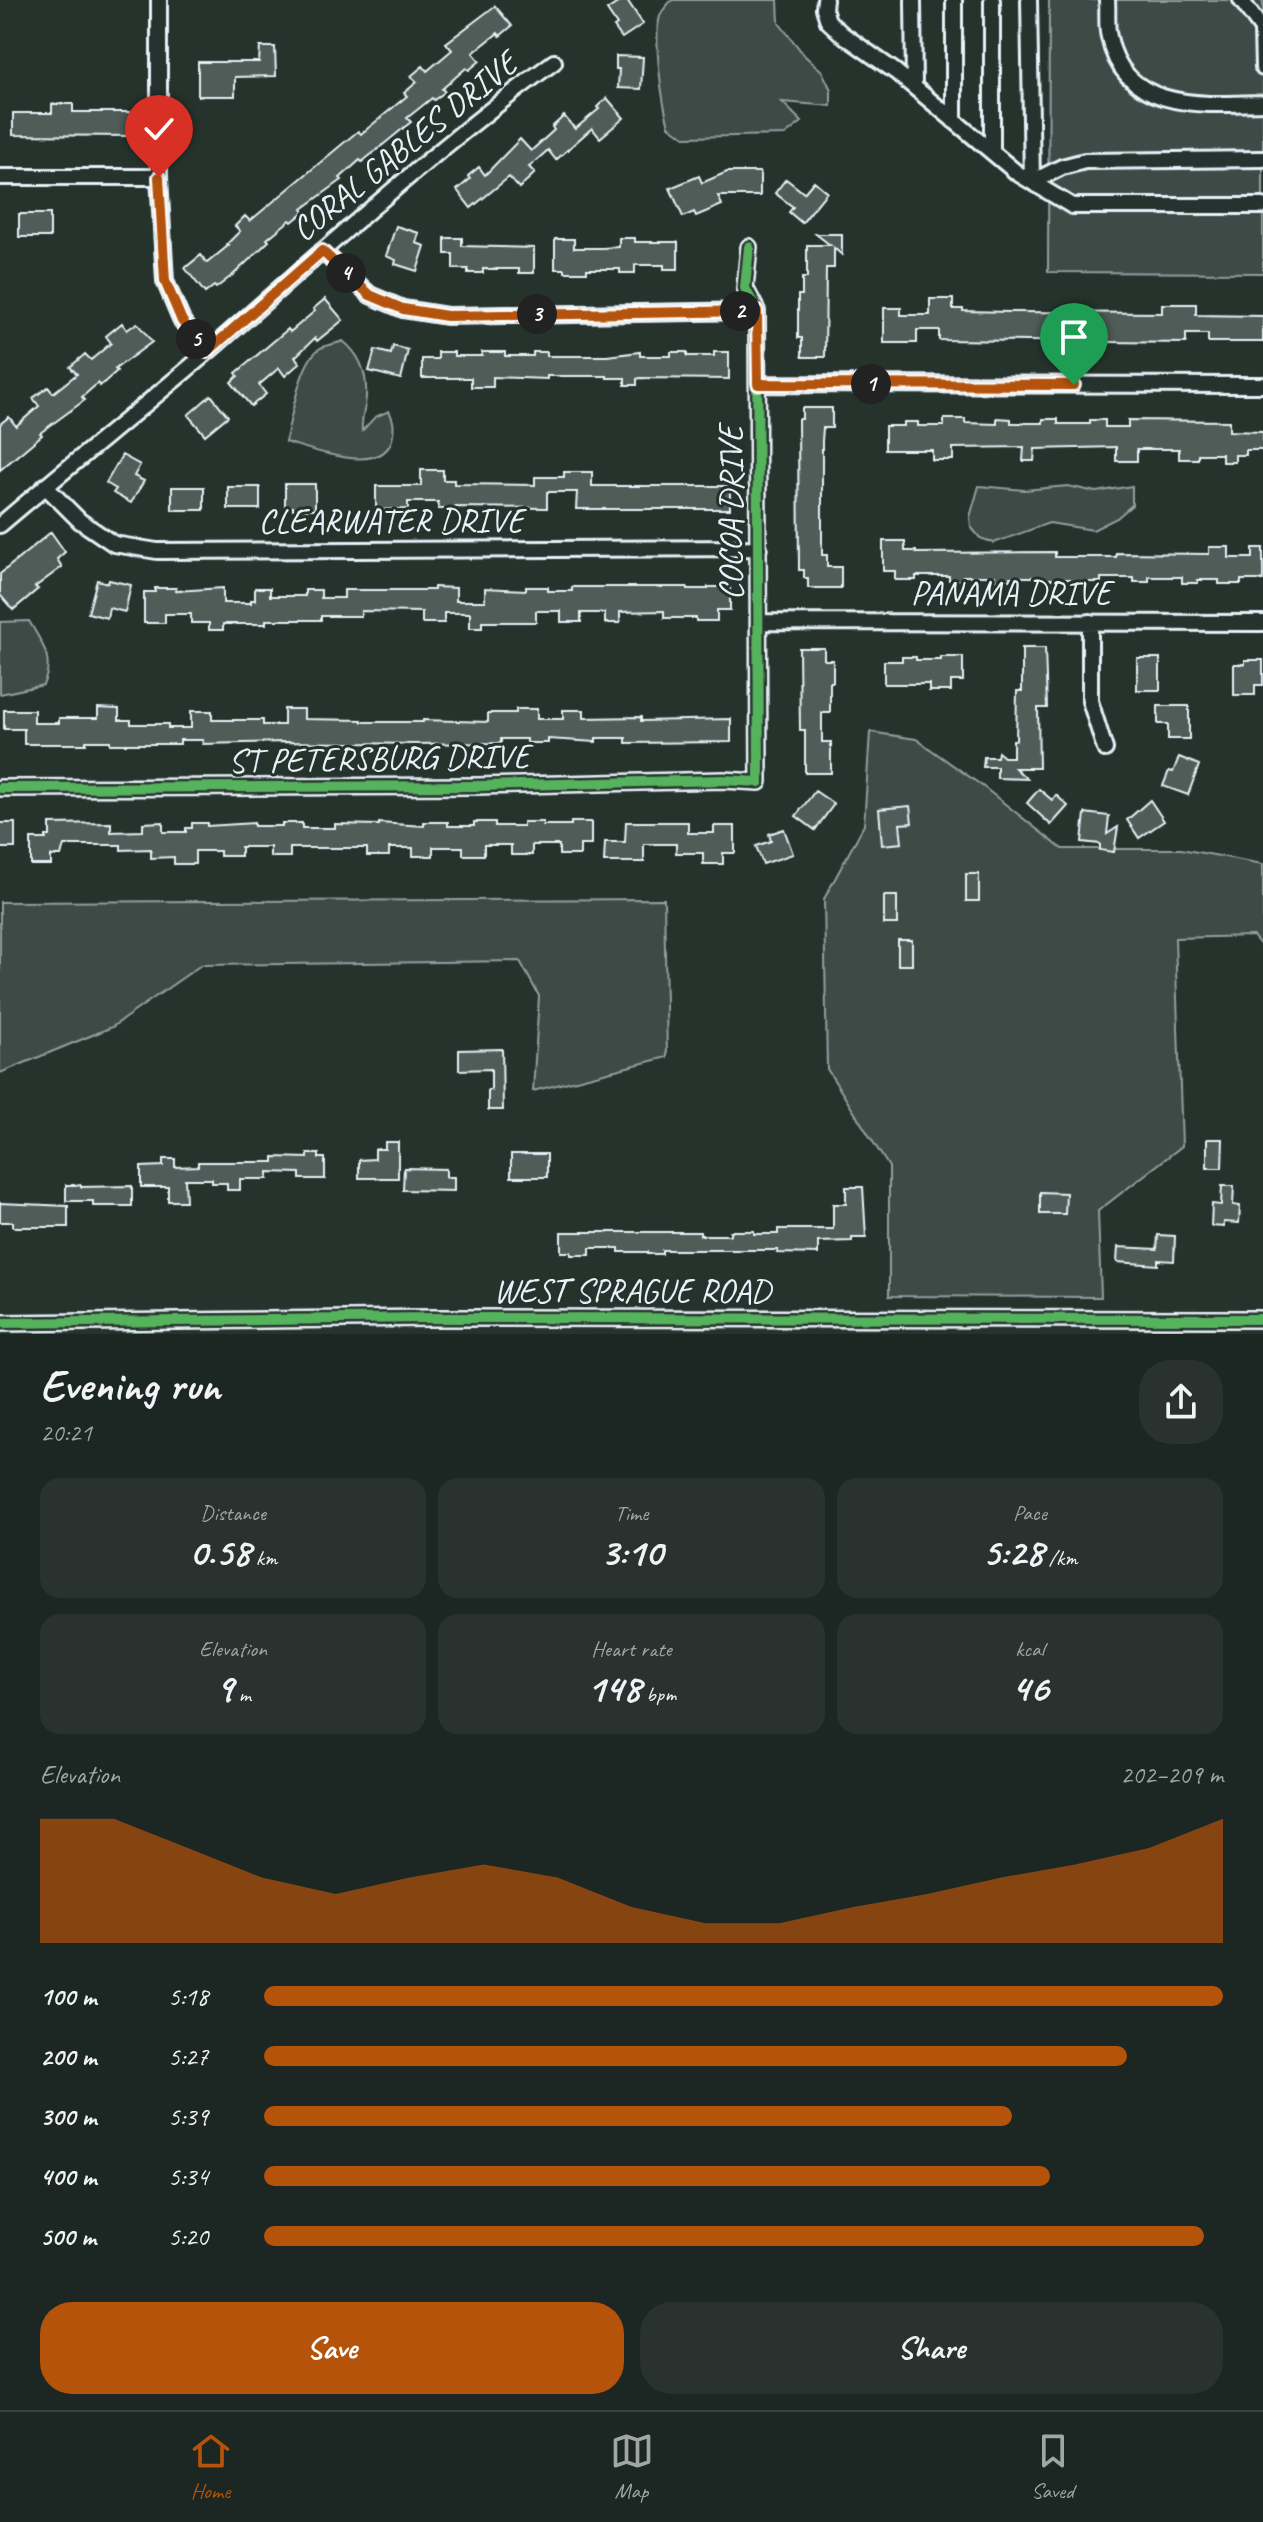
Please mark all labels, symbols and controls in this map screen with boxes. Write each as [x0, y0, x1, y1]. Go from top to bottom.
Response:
street label: CORAL GABLES DRIVE [282, 39, 529, 250]
pin [125, 95, 193, 177]
icon: check [137, 107, 181, 151]
pin: 4 [326, 253, 366, 293]
text: 4 [341, 259, 351, 287]
pin: 2 [720, 291, 760, 331]
pin: 3 [517, 294, 557, 334]
text: 2 [735, 297, 745, 325]
text: 3 [532, 300, 542, 328]
pin [1040, 303, 1108, 385]
icon: arrive [1052, 315, 1096, 359]
pin: 5 [176, 319, 216, 359]
text: 5 [191, 325, 201, 353]
pin: 1 [851, 364, 891, 404]
text: 1 [866, 370, 876, 398]
street label: COCOA DRIVE [709, 421, 752, 600]
street label: CLEARWATER DRIVE [259, 499, 528, 542]
street label: PANAMA DRIVE [911, 571, 1116, 614]
street label: ST PETERSBURG DRIVE [228, 734, 534, 782]
street label: WEST SPRAGUE ROAD [494, 1269, 774, 1312]
text: Evening run [40, 1358, 220, 1413]
button: share [1139, 1360, 1223, 1444]
text: 20:21 [40, 1416, 92, 1449]
text: Distance [200, 1499, 266, 1527]
text: Time [615, 1499, 648, 1527]
text: Pace [1013, 1499, 1047, 1527]
text: 0.58 [189, 1527, 250, 1577]
text: 3:10 [601, 1527, 662, 1577]
text: 5:28 [982, 1527, 1043, 1577]
text: km [250, 1544, 277, 1572]
text: /km [1043, 1544, 1078, 1572]
text: Elevation [199, 1635, 267, 1663]
text: Heart rate [591, 1635, 672, 1663]
text: kcal [1015, 1635, 1044, 1663]
text: 9 [216, 1663, 233, 1713]
text: 148 [587, 1663, 641, 1713]
text: 46 [1011, 1663, 1048, 1713]
text: m [233, 1680, 251, 1708]
text: bpm [641, 1680, 676, 1708]
text: Elevation [40, 1758, 120, 1791]
text: 202–209 m [1120, 1758, 1223, 1791]
text: 100 m [40, 1980, 96, 2013]
text: 5:18 [168, 1980, 208, 2013]
text: 200 m [40, 2040, 96, 2073]
text: 5:27 [168, 2040, 208, 2073]
text: 300 m [40, 2100, 96, 2133]
text: 5:39 [168, 2100, 208, 2133]
text: 400 m [40, 2160, 96, 2193]
text: 5:34 [168, 2160, 208, 2193]
text: 500 m [40, 2220, 96, 2253]
text: 5:20 [168, 2220, 208, 2253]
button: Save [40, 2302, 624, 2394]
button: Share [640, 2302, 1223, 2394]
tab: Home [189, 2429, 233, 2505]
tab: Map [610, 2429, 654, 2505]
tab: Saved [1031, 2429, 1075, 2505]

